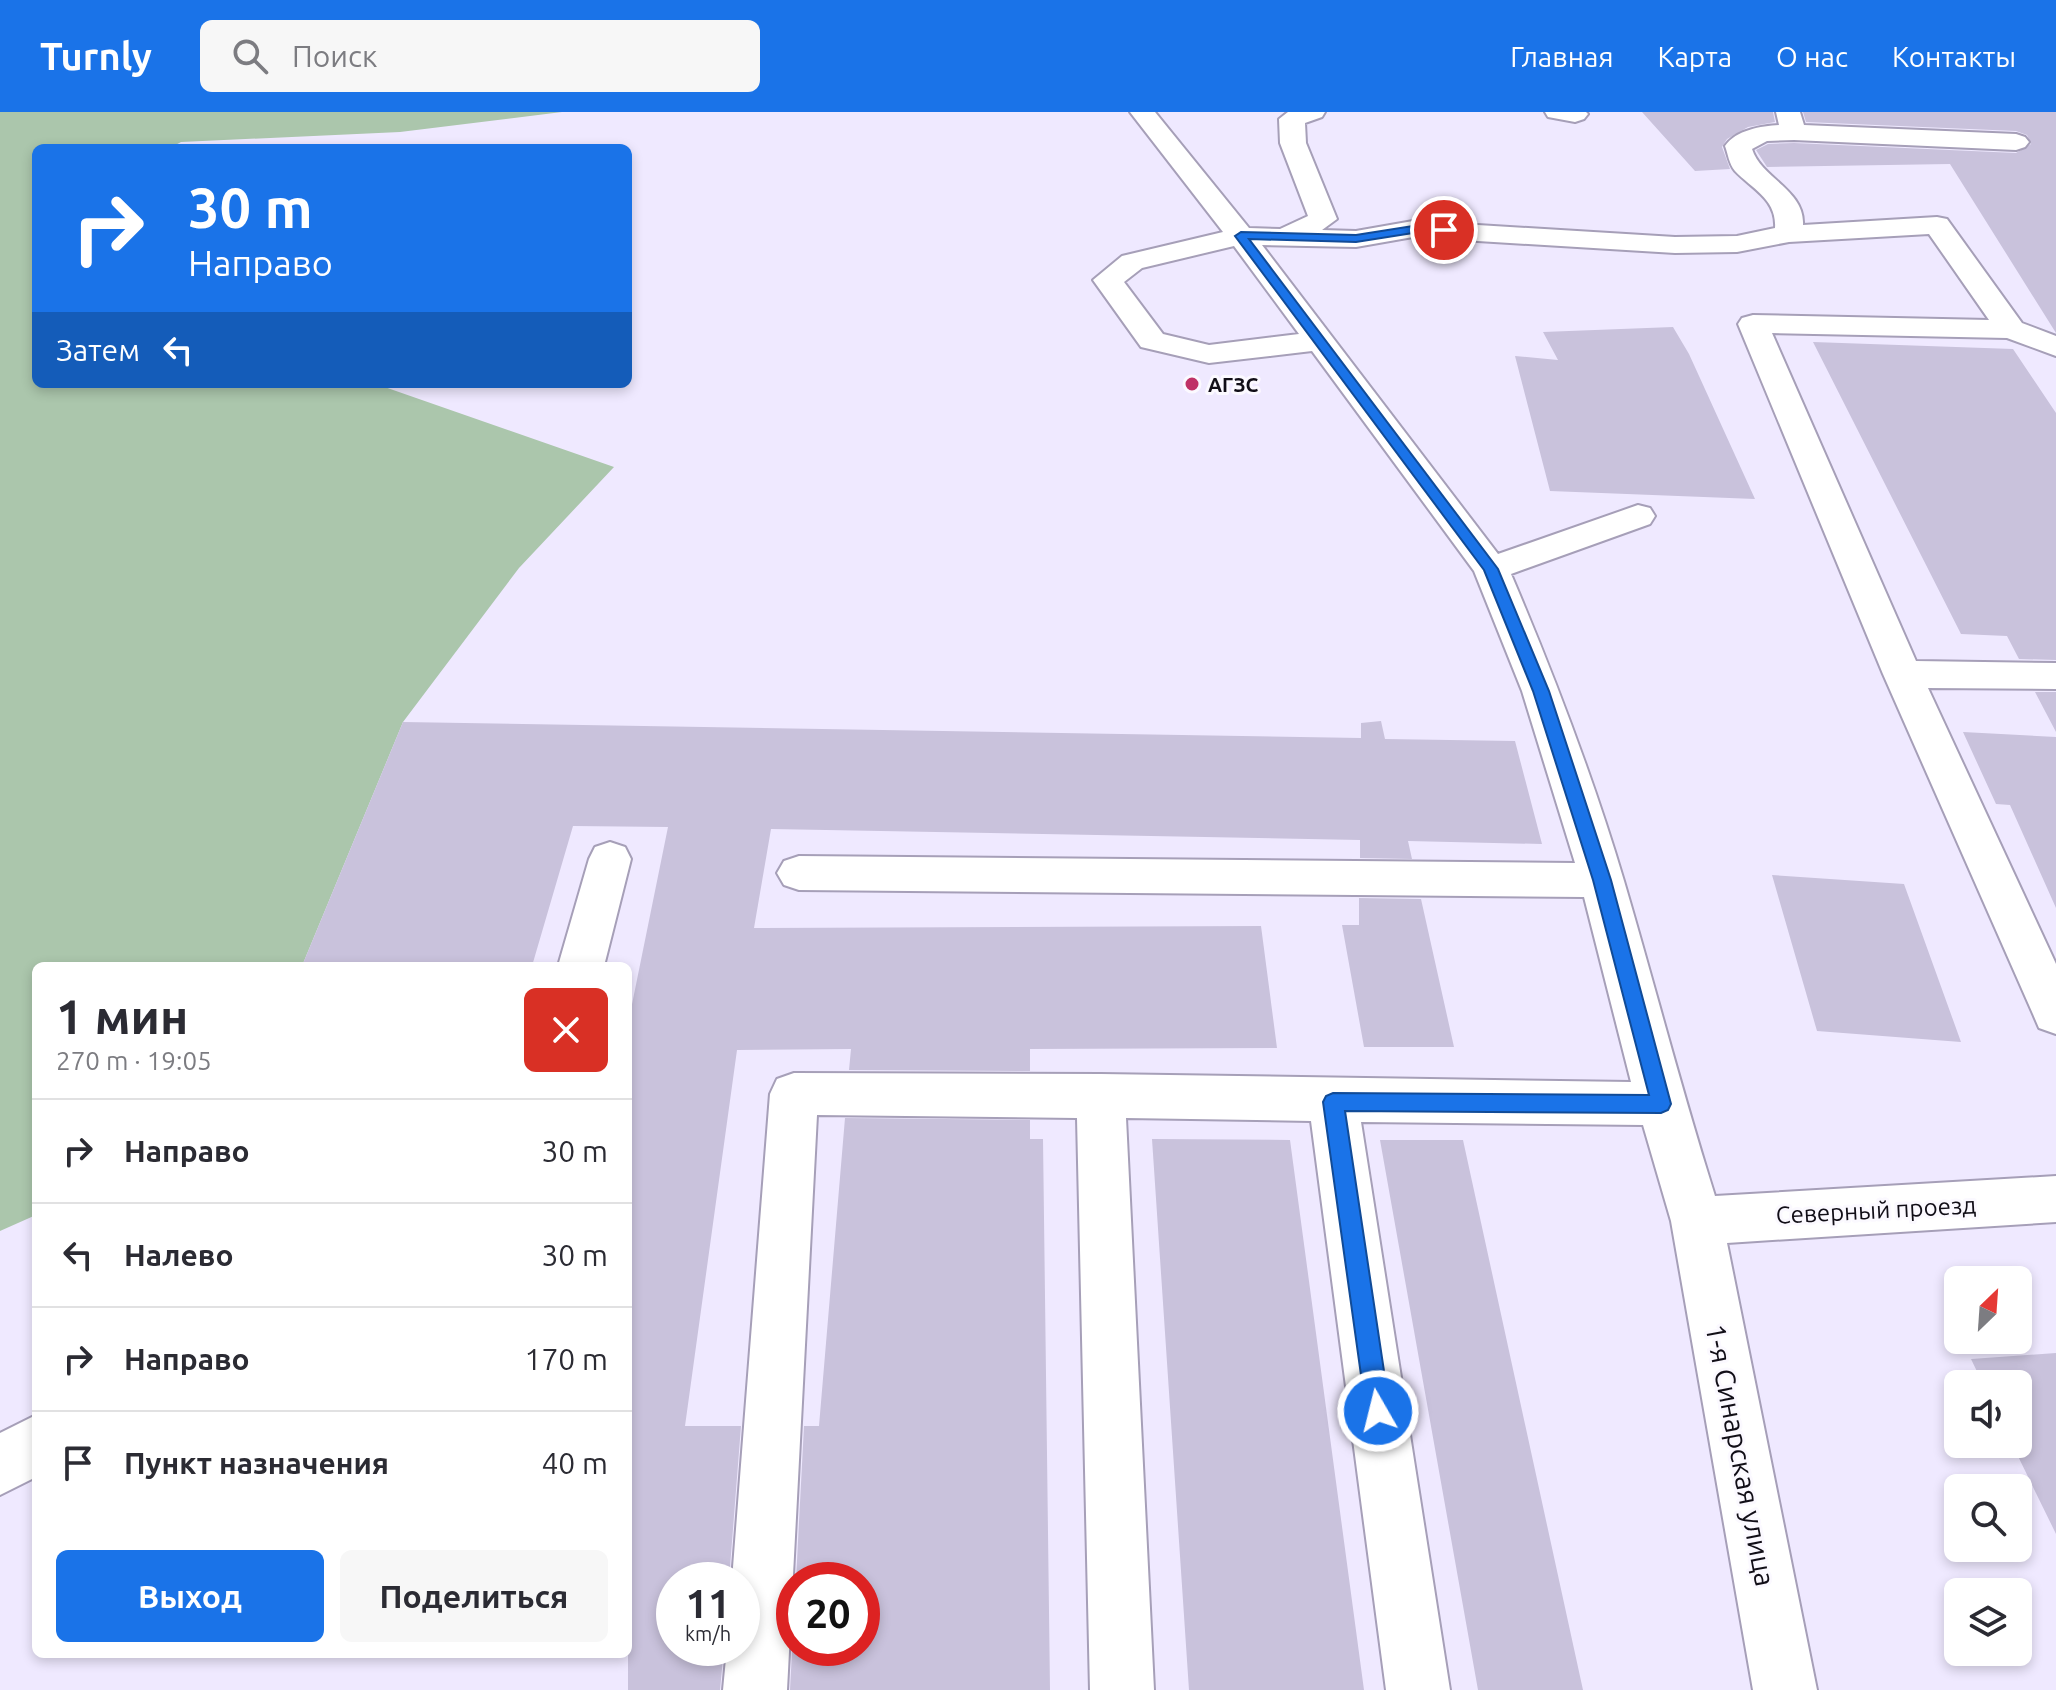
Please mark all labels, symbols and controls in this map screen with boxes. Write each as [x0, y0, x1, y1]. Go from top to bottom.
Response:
search box [200, 20, 760, 92]
icon: search [228, 34, 272, 78]
text: Turnly [40, 35, 152, 77]
text: Поиск [292, 39, 377, 73]
text: Главная [1510, 41, 1613, 72]
text: Карта [1657, 41, 1732, 72]
text: О нас [1776, 41, 1848, 72]
text: Контакты [1892, 41, 2016, 72]
icon: right [56, 176, 160, 280]
text: 30 m [188, 176, 313, 239]
pin [1410, 196, 1478, 264]
icon: arrive [1422, 208, 1466, 252]
text: Направо [188, 242, 333, 283]
icon: left [156, 328, 200, 372]
text: Затем [56, 333, 140, 367]
place label: АГЗС [1208, 373, 1258, 396]
marker: АГЗС [1183, 375, 1201, 393]
button: close [524, 988, 608, 1072]
text: 1 мин [56, 989, 188, 1043]
text: 270 m · 19:05 [56, 1046, 212, 1075]
icon: right [56, 1129, 100, 1173]
text: Направо [124, 1134, 250, 1168]
text: 30 m [541, 1134, 608, 1168]
street label: Северный проезд [1775, 1191, 1977, 1229]
icon: left [56, 1233, 100, 1277]
text: Налево [124, 1238, 234, 1272]
text: 30 m [541, 1238, 608, 1272]
north arrow [1944, 1266, 2032, 1354]
map controls [1944, 1266, 2032, 1666]
street label: 1-я Синарская улица [1700, 1321, 1782, 1589]
icon: right [56, 1337, 100, 1381]
text: Направо [124, 1342, 250, 1376]
text: 170 m [524, 1342, 608, 1376]
position arrow [1336, 1369, 1420, 1453]
button: sound [1944, 1370, 2032, 1458]
icon: arrive [56, 1441, 100, 1485]
text: Пункт назначения [124, 1446, 389, 1480]
text: 40 m [541, 1446, 608, 1480]
button: search [1944, 1474, 2032, 1562]
button: Выход [56, 1550, 324, 1642]
button: Поделиться [340, 1550, 608, 1642]
speed limit sign: 20 [776, 1562, 880, 1666]
button: layers [1944, 1578, 2032, 1666]
text: 11 [685, 1581, 731, 1626]
text: km/h [685, 1622, 731, 1645]

